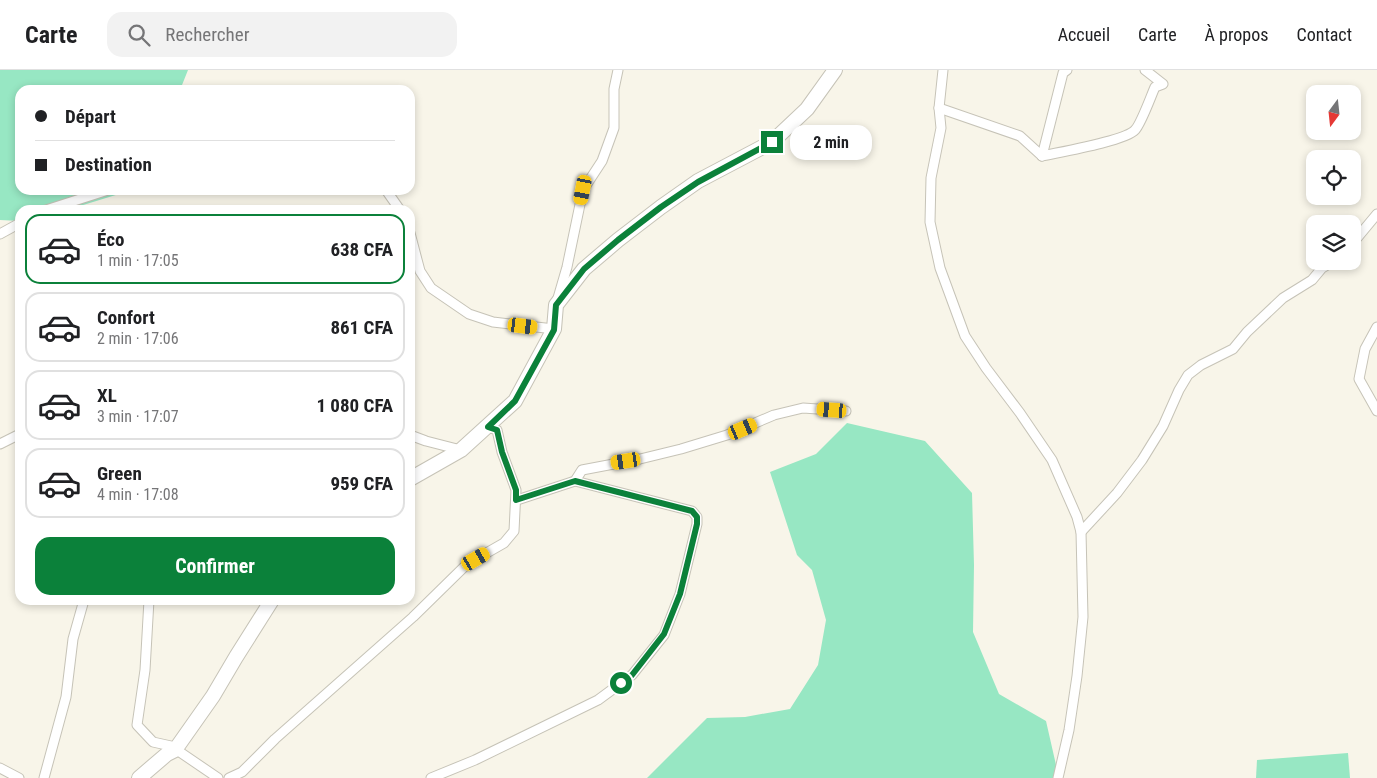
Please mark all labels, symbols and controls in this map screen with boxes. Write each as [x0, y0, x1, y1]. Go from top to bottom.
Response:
search box [107, 12, 457, 57]
text: Carte [25, 21, 77, 49]
icon: search [125, 21, 153, 49]
text: Rechercher [165, 23, 249, 46]
text: Accueil [1058, 24, 1110, 45]
text: Carte [1138, 24, 1177, 45]
text: À propos [1205, 24, 1268, 45]
text: Contact [1296, 24, 1352, 45]
north arrow [1306, 85, 1361, 140]
map controls [1306, 85, 1361, 270]
text: Départ [65, 105, 116, 128]
callout: 2 min [790, 124, 872, 160]
route end [761, 131, 783, 153]
text: 2 min [813, 133, 849, 152]
button: locate [1306, 150, 1361, 205]
text: Destination [65, 153, 152, 176]
car [572, 174, 593, 206]
button: layers [1306, 215, 1361, 270]
icon: car [37, 227, 82, 272]
text: Éco [97, 228, 124, 251]
text: 638 CFA [330, 238, 393, 261]
text: 1 min · 17:05 [97, 251, 179, 270]
icon: car [37, 305, 82, 350]
text: Confort [97, 306, 155, 329]
text: 861 CFA [330, 316, 393, 339]
car [507, 317, 538, 335]
text: 2 min · 17:06 [97, 329, 179, 348]
icon: car [37, 383, 82, 428]
text: XL [97, 384, 117, 407]
text: 1 080 CFA [316, 394, 393, 417]
car [816, 401, 847, 419]
text: 3 min · 17:07 [97, 407, 179, 426]
car [726, 416, 759, 442]
car [610, 451, 641, 471]
icon: car [37, 461, 82, 506]
text: Green [97, 462, 142, 485]
text: 959 CFA [330, 472, 393, 495]
text: 4 min · 17:08 [97, 485, 179, 504]
button: Confirmer [35, 537, 395, 595]
car [459, 545, 492, 573]
route start [610, 672, 632, 694]

